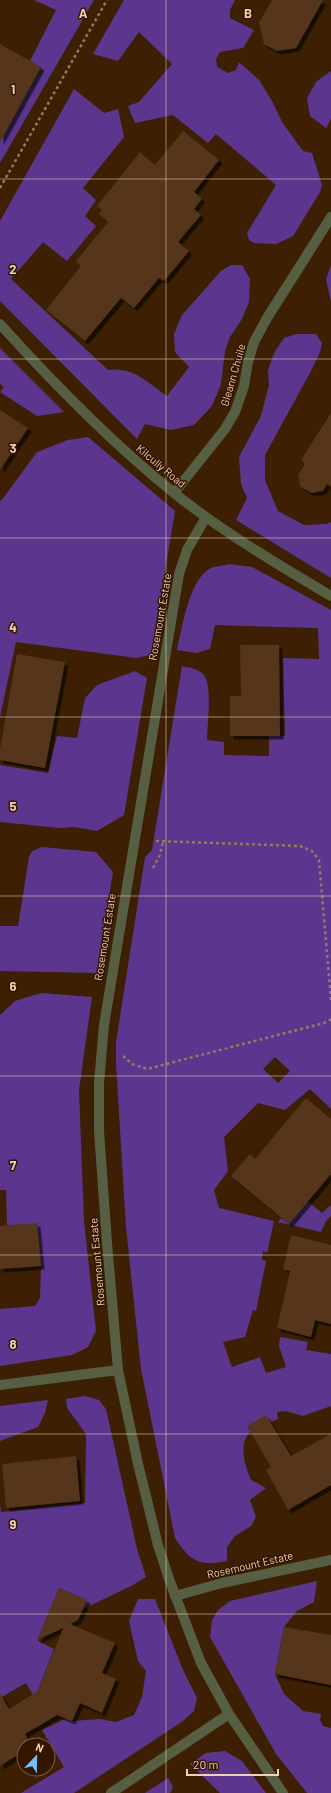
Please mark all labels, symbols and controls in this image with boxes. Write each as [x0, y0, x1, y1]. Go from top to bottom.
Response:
text: A [79, 5, 88, 21]
text: B [244, 5, 252, 21]
text: 1 [11, 81, 15, 97]
text: 2 [9, 261, 17, 277]
street label: Gleann Chuile [217, 342, 248, 408]
text: 3 [9, 440, 17, 456]
street label: Kilcully Road [134, 441, 189, 490]
street label: Rosemount Estate [145, 572, 174, 661]
text: 4 [9, 619, 17, 635]
text: 5 [9, 798, 17, 814]
street label: Rosemount Estate [91, 892, 118, 981]
text: 6 [10, 978, 17, 994]
text: 7 [10, 1157, 17, 1173]
street label: Rosemount Estate [86, 1217, 107, 1306]
text: 8 [9, 1336, 17, 1352]
text: 9 [10, 1516, 17, 1532]
street label: Rosemount Estate [205, 1548, 294, 1581]
north arrow [16, 1737, 56, 1777]
text: N [34, 1740, 46, 1755]
scale bar [187, 1751, 278, 1777]
text: 20 m [193, 1757, 219, 1771]

